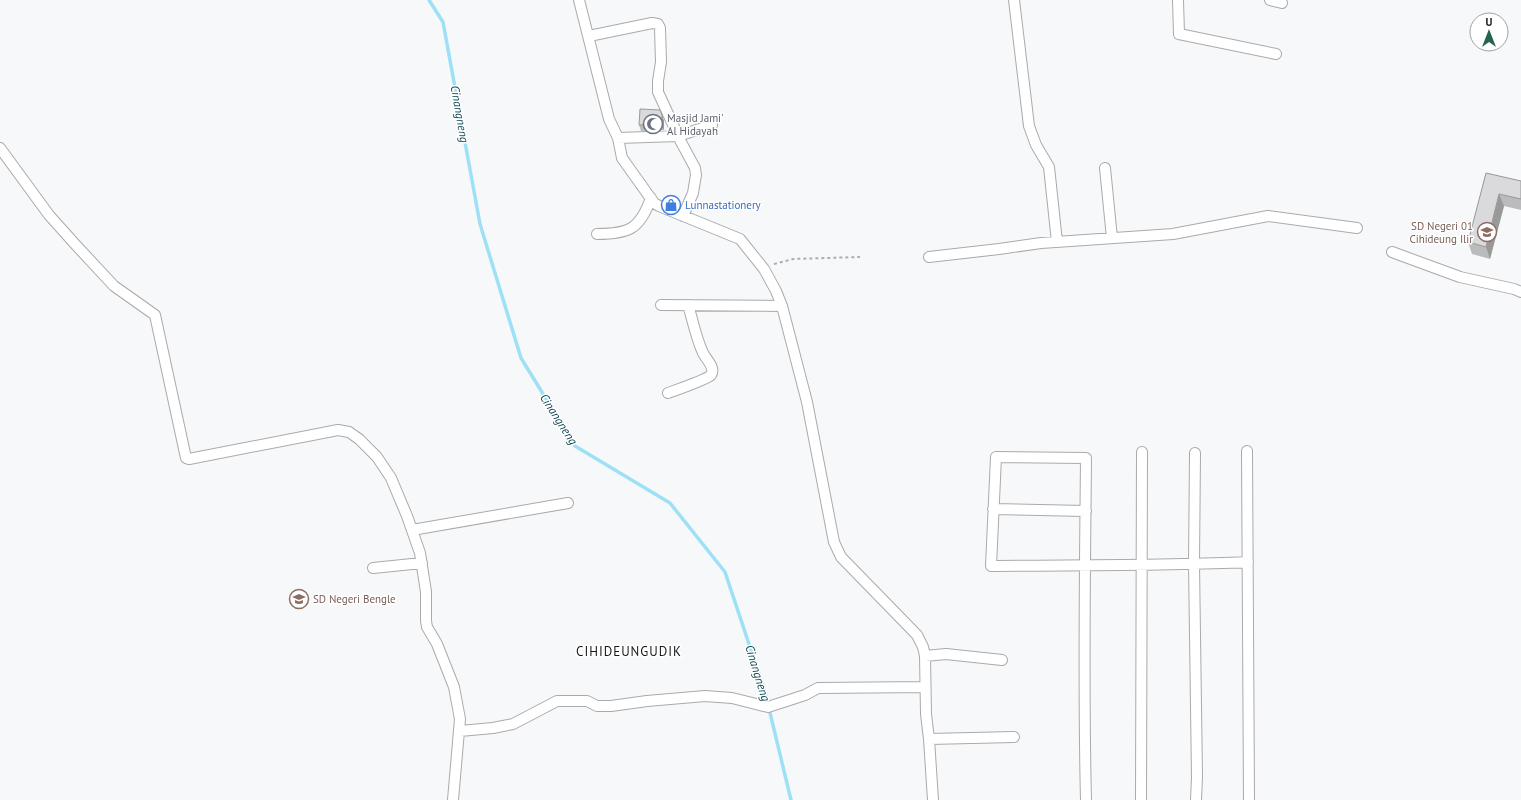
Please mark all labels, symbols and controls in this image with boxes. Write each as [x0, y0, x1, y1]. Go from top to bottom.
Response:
north arrow [1469, 12, 1509, 52]
text: U [1486, 15, 1493, 29]
water label: Cinangneng [448, 84, 472, 144]
place label: Masjid Jami' Al Hidayah [667, 111, 723, 138]
mosque icon: Masjid Jami' Al Hidayah [642, 113, 664, 135]
shop icon: Lunnastationery [660, 194, 682, 216]
place label: Lunnastationery [685, 198, 762, 212]
place label: SD Negeri 01 Cihideung Ilir [1409, 219, 1473, 246]
school or university icon: SD Negeri 01 Cihideung Ilir [1476, 221, 1498, 243]
water label: Cinangneng [537, 391, 581, 447]
school or university icon: SD Negeri Bengle [288, 588, 310, 610]
place label: SD Negeri Bengle [313, 592, 396, 606]
district label: CIHIDEUNGUDIK [576, 643, 682, 660]
water label: Cinangneng [742, 643, 774, 703]

